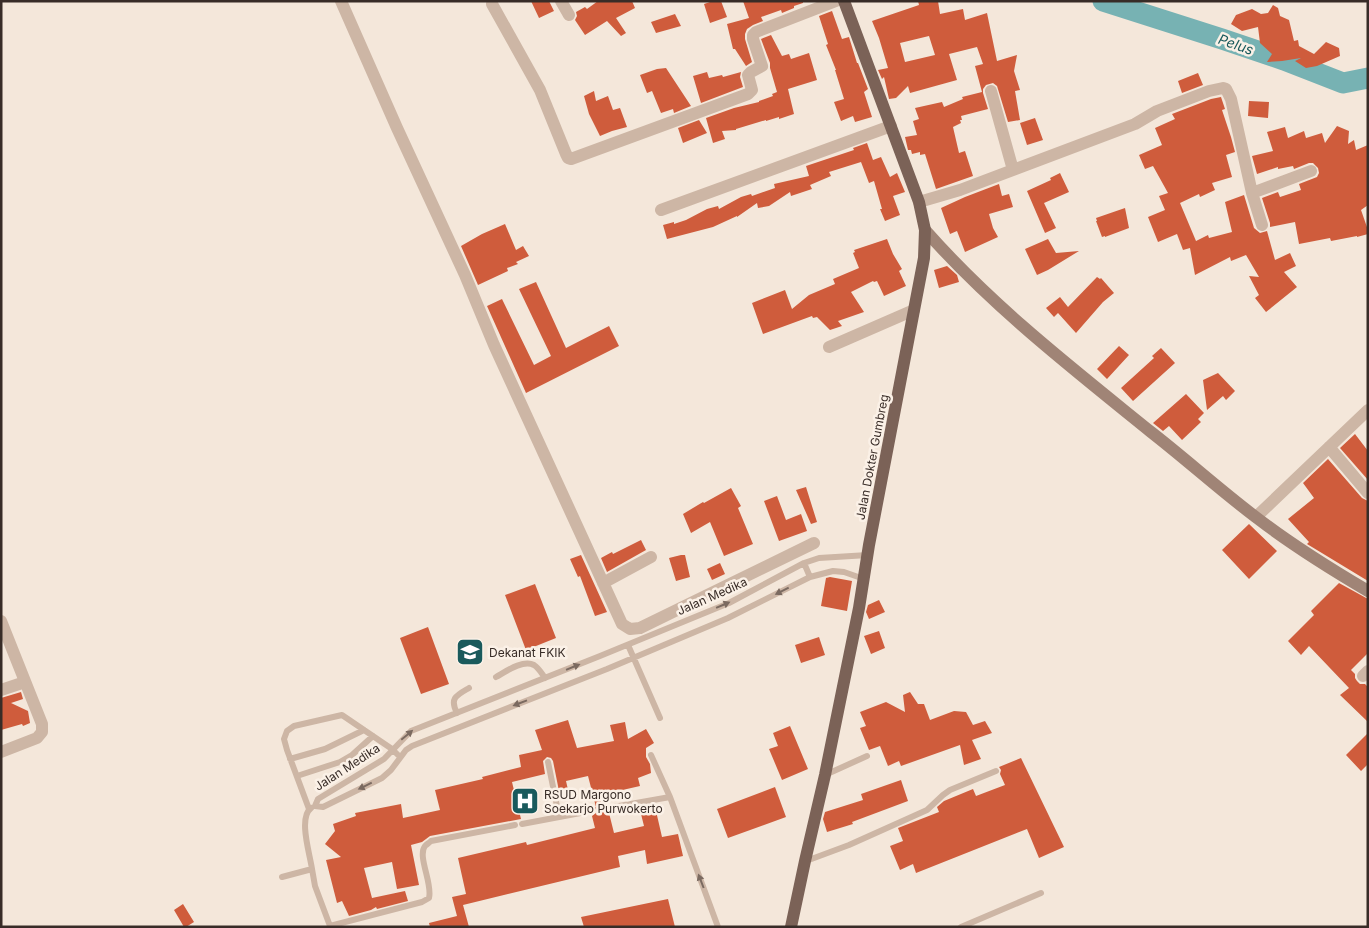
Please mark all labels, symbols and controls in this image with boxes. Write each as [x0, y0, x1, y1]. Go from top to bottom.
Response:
water label: Pelus [1216, 30, 1256, 58]
street label: Jalan Dokter Gumbreg [852, 393, 892, 521]
street label: Jalan Medika [675, 574, 749, 618]
one-way arrow [775, 587, 789, 595]
one-way arrow [716, 600, 730, 608]
school or university icon: Dekanat FKIK [455, 637, 485, 667]
place label: Dekanat FKIK [489, 645, 566, 660]
one-way arrow [566, 663, 581, 671]
one-way arrow [513, 700, 528, 707]
one-way arrow [400, 730, 413, 741]
street label: Jalan Medika [311, 740, 383, 794]
one-way arrow [358, 783, 372, 791]
hospital icon: RSUD Margono Soekarjo Purwokerto [510, 786, 540, 816]
place label: RSUD Margono Soekarjo Purwokerto [544, 787, 663, 816]
one-way arrow [697, 873, 705, 888]

